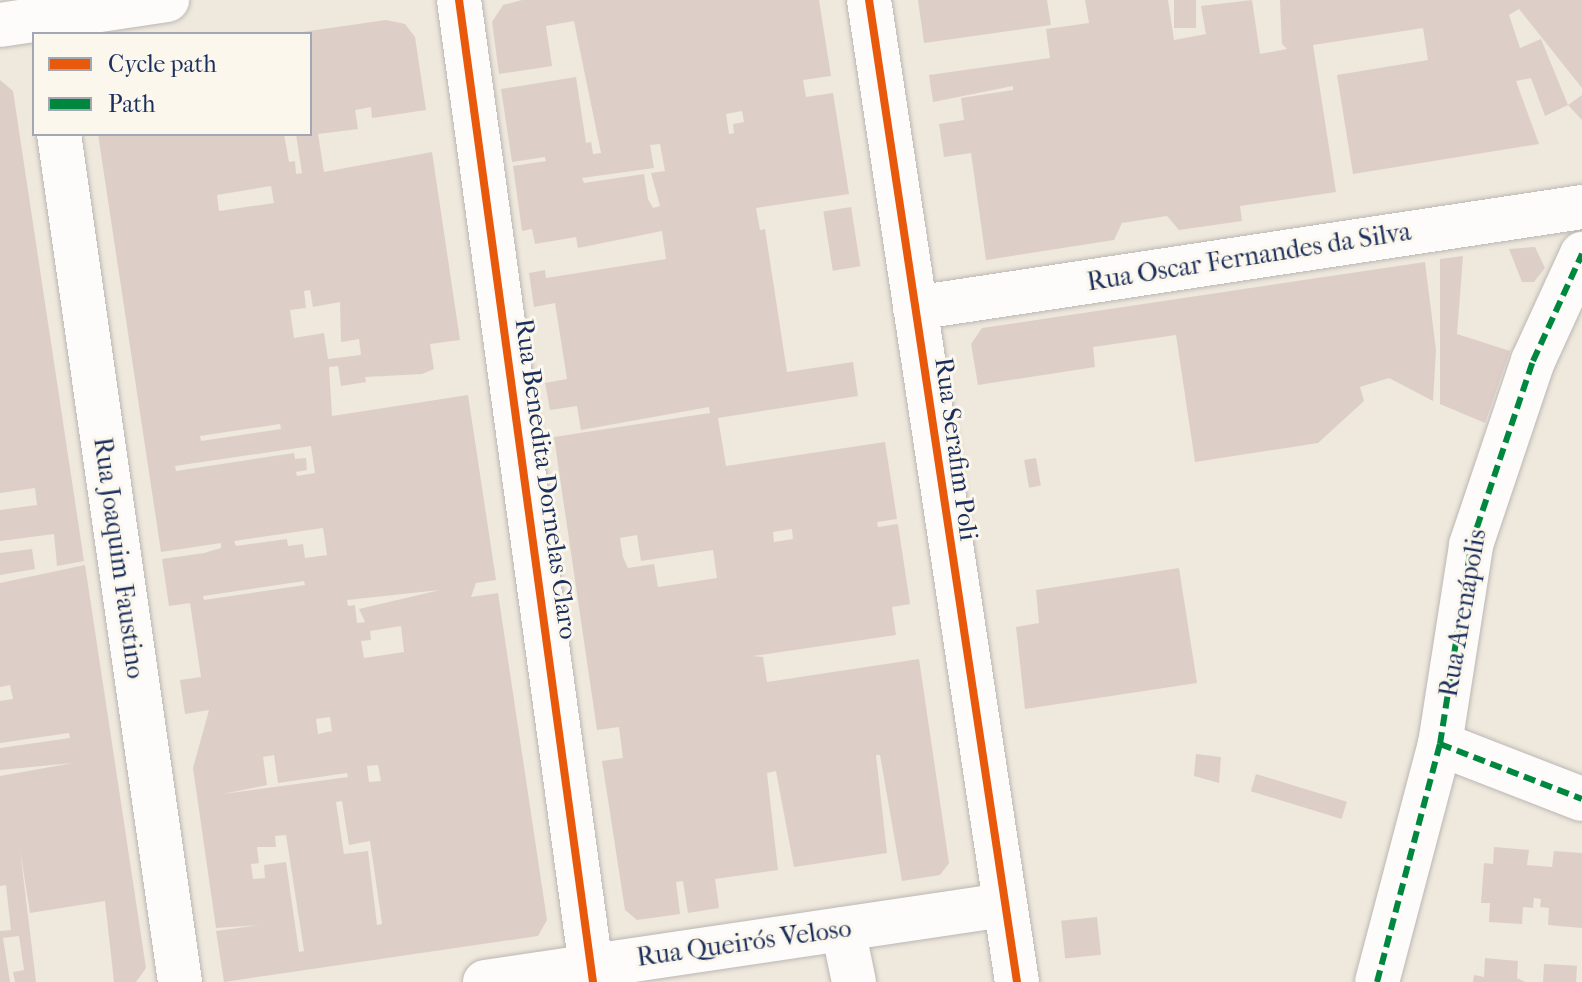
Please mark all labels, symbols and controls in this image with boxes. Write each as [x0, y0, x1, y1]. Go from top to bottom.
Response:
legend [32, 32, 312, 136]
text: Cycle path [108, 50, 217, 78]
text: Path [108, 90, 155, 118]
street label: Rua Oscar Fernandes da Silva [1085, 216, 1413, 298]
street label: Rua Benedita Dornelas Claro [508, 317, 584, 641]
street label: Rua Serafim Poli [928, 355, 984, 543]
street label: Rua Joaquim Faustino [87, 435, 151, 681]
street label: Rua Arenápolis [1433, 527, 1493, 699]
street label: Rua Queirós Veloso [635, 912, 853, 974]

